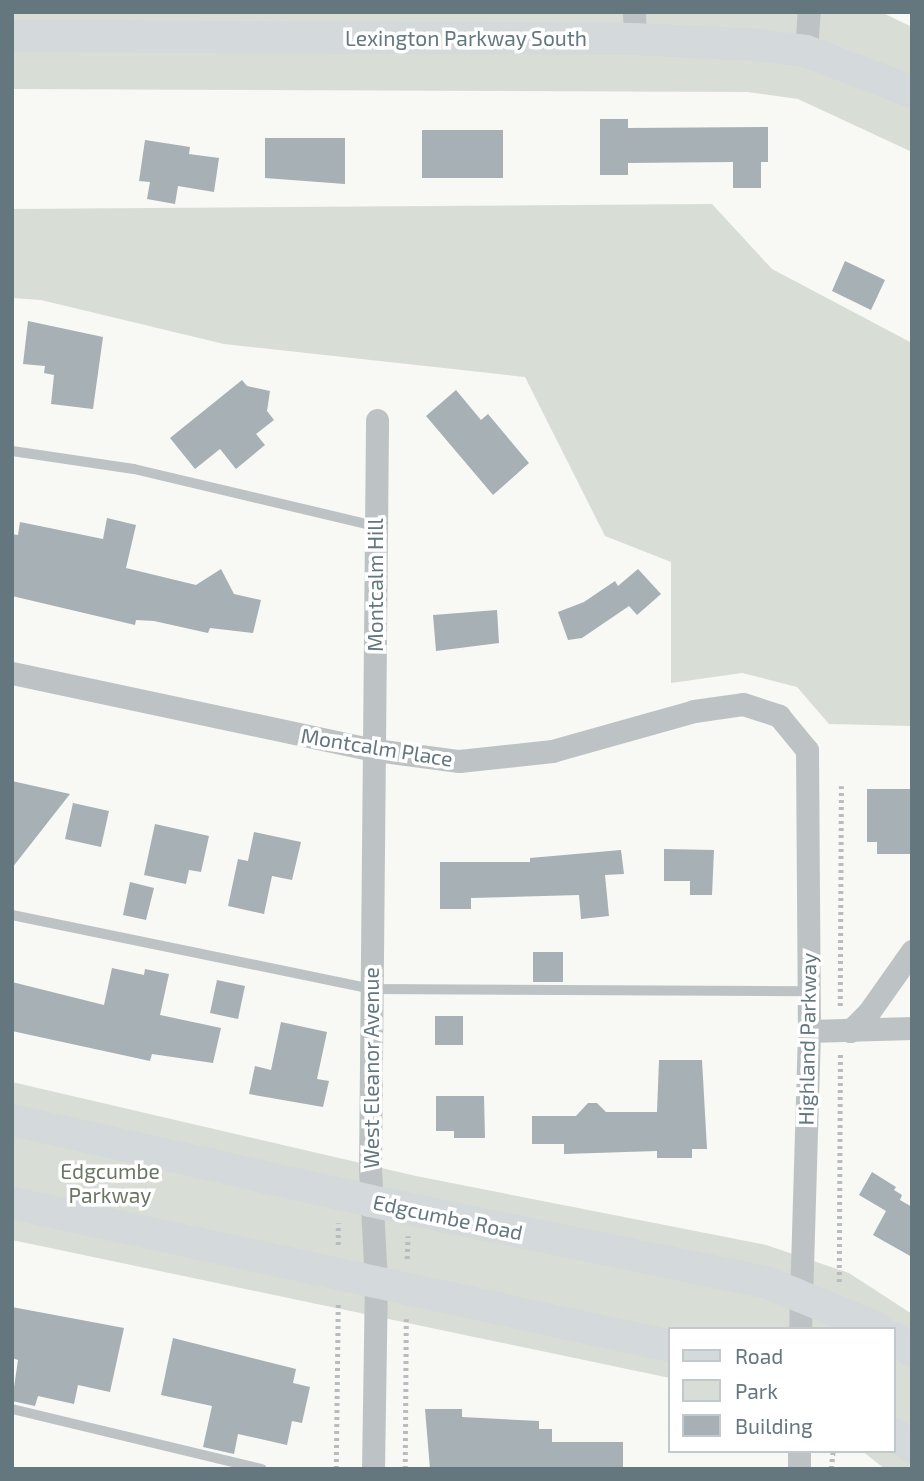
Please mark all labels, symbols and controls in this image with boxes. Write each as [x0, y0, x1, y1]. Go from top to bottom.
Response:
street label: Lexington Parkway South [345, 25, 587, 51]
street label: Montcalm Hill [362, 518, 388, 652]
street label: Montcalm Place [299, 723, 455, 771]
street label: Highland Parkway [793, 952, 821, 1126]
street label: West Eleanor Avenue [358, 967, 384, 1169]
park label: Edgcumbe Parkway [60, 1158, 160, 1208]
street label: Edgcumbe Road [371, 1189, 525, 1245]
legend [668, 1327, 896, 1453]
text: Road [735, 1343, 783, 1368]
text: Park [735, 1378, 778, 1403]
text: Building [735, 1413, 813, 1438]

